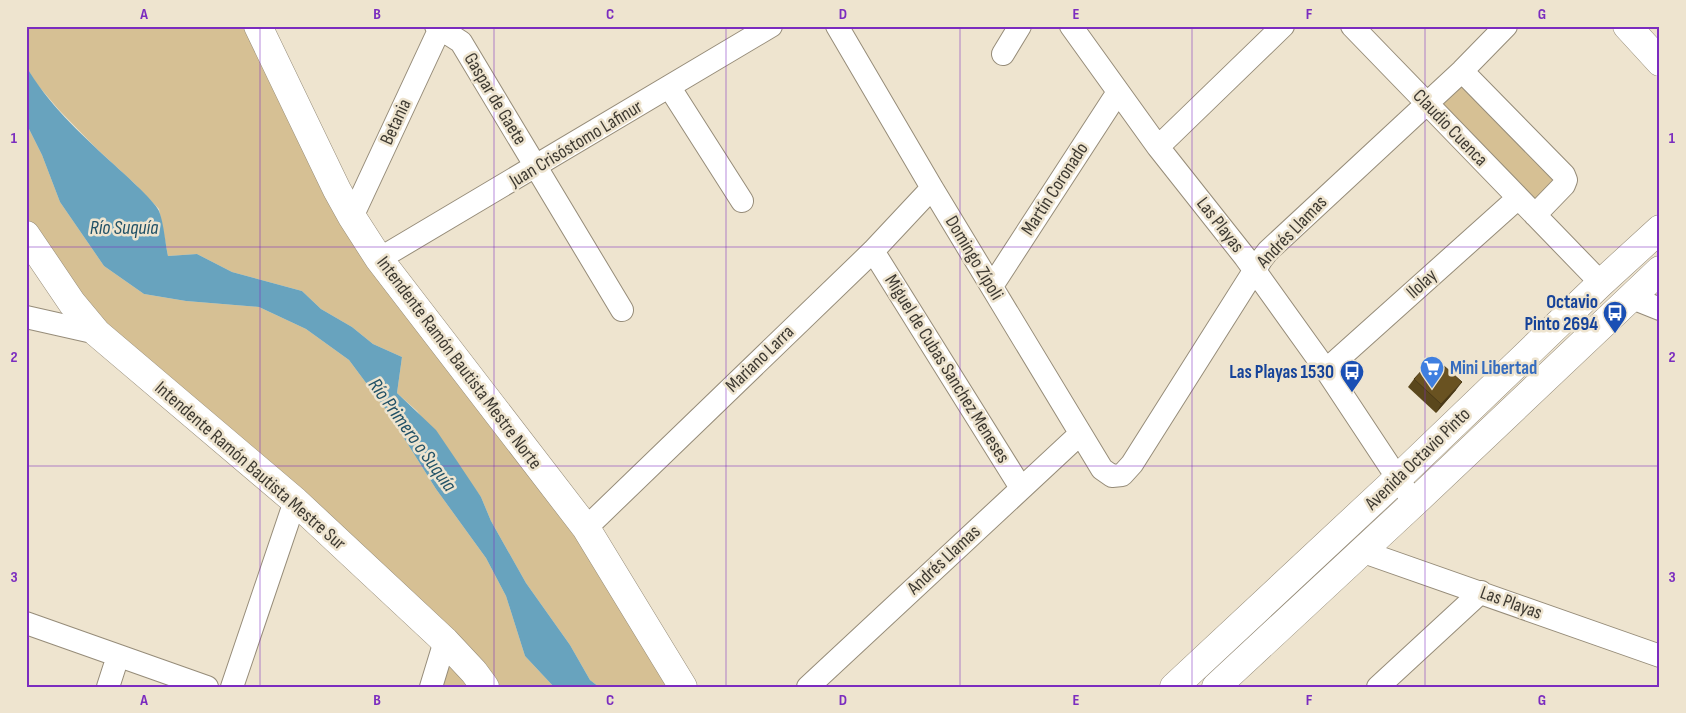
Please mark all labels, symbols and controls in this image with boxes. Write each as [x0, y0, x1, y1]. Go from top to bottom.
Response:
text: A [139, 5, 148, 24]
text: B [373, 5, 381, 24]
text: C [606, 5, 614, 24]
text: D [839, 5, 847, 24]
text: E [1073, 5, 1080, 24]
text: F [1306, 5, 1313, 24]
text: G [1538, 5, 1546, 24]
street label: Gaspar de Gaete [459, 49, 531, 149]
street label: Claudio Cuenca [1408, 85, 1492, 171]
street label: Betania [375, 95, 417, 149]
street label: Juan Crisóstomo Lafinur [505, 95, 647, 193]
text: 1 [11, 129, 18, 148]
text: 1 [1669, 129, 1676, 148]
street label: Martín Coronado [1016, 138, 1094, 240]
street label: Andrés Llamas [1251, 191, 1332, 274]
street label: Las Playas [1191, 193, 1249, 257]
street label: Domingo Zípoli [940, 212, 1008, 304]
water label: Río Suquía [90, 216, 158, 240]
street label: Intendente Ramón Bautista Mestre Norte [371, 252, 547, 474]
street label: Ilolay [1402, 264, 1443, 304]
street label: Miguel de Cubas Sanchez Meneses [879, 270, 1015, 468]
place label: Octavio Pinto 2694 [1525, 291, 1598, 336]
bus stop icon: Octavio Pinto 2694 [1602, 300, 1628, 334]
street label: Mariano Larra [721, 321, 799, 397]
text: 2 [10, 348, 18, 367]
text: 2 [1668, 348, 1676, 367]
supermarket icon: Mini Libertad [1419, 355, 1445, 389]
place label: Mini Libertad [1450, 357, 1537, 380]
bus stop icon: Las Playas 1530 [1339, 359, 1365, 393]
place label: Las Playas 1530 [1229, 361, 1334, 384]
water label: Río Primero o Suquía [363, 374, 461, 496]
street label: Intendente Ramón Bautista Mestre Sur [150, 377, 351, 556]
street label: Avenida Octavio Pinto [1360, 403, 1475, 516]
street label: Andrés Llamas [902, 520, 985, 600]
text: 3 [10, 568, 18, 587]
text: 3 [1668, 568, 1676, 587]
street label: Las Playas [1477, 581, 1545, 625]
text: A [139, 691, 148, 710]
text: B [373, 691, 381, 710]
text: C [606, 691, 614, 710]
text: D [839, 691, 847, 710]
text: E [1073, 691, 1080, 710]
text: F [1306, 691, 1313, 710]
text: G [1538, 691, 1546, 710]

